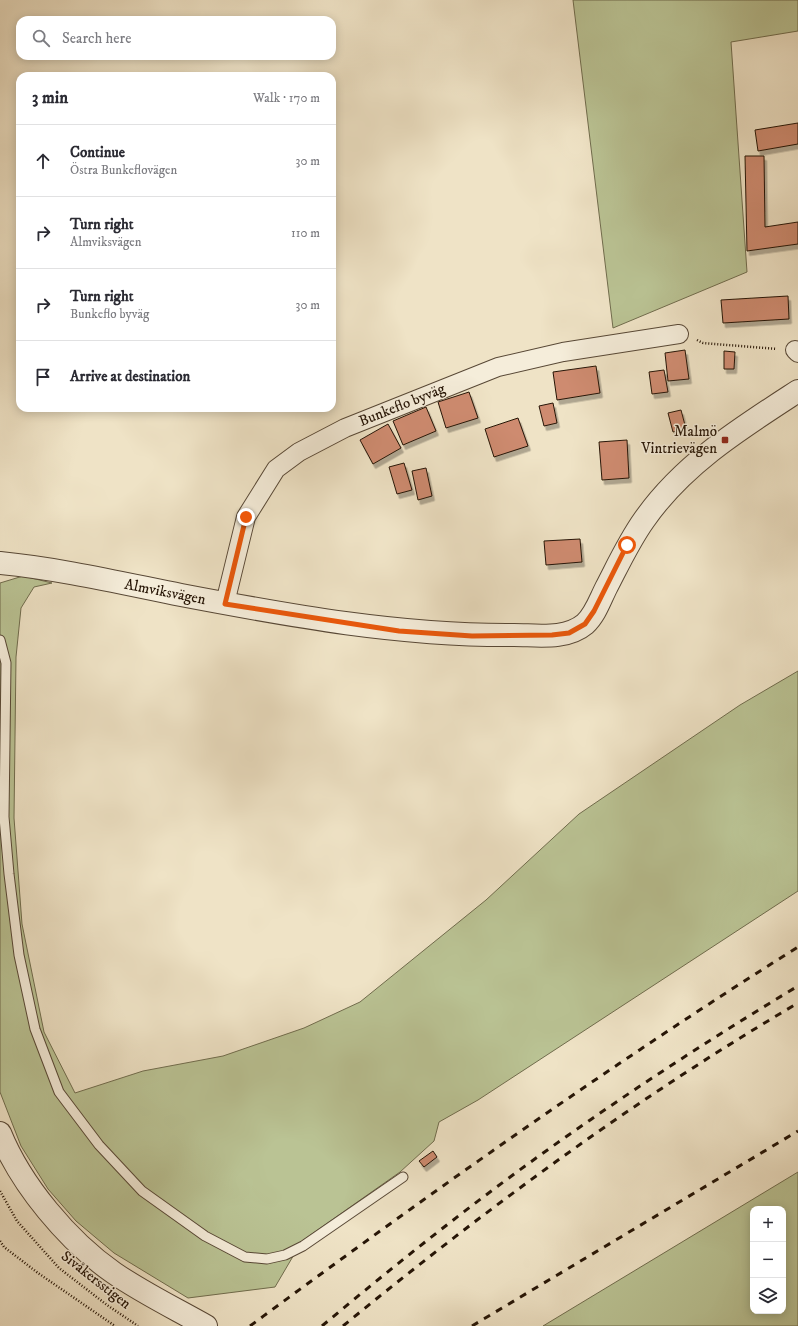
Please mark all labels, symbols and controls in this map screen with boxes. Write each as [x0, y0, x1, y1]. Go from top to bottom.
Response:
search box [16, 16, 336, 60]
icon: search [30, 27, 52, 49]
text: Search here [62, 29, 131, 48]
text: 3 min [32, 87, 68, 109]
text: Walk · 170 m [253, 90, 320, 106]
text: Continue [70, 143, 125, 162]
icon: ahead [32, 150, 54, 172]
text: 30 m [296, 153, 320, 169]
text: Östra Bunkeflovägen [70, 162, 177, 178]
text: Turn right [70, 215, 133, 234]
icon: right [32, 222, 54, 244]
text: 110 m [291, 225, 320, 241]
text: Almviksvägen [70, 234, 141, 250]
text: Turn right [70, 287, 133, 306]
icon: right [32, 294, 54, 316]
text: 30 m [296, 297, 320, 313]
text: Bunkeflo byväg [70, 306, 149, 322]
icon: arrive [32, 366, 54, 388]
text: Arrive at destination [70, 367, 190, 386]
street label: Bunkeflo byväg [356, 379, 449, 431]
place label: Malmö Vintrievägen [640, 422, 717, 458]
marker: Malmö Vintrievägen [720, 435, 730, 445]
route end [237, 508, 255, 526]
route start [618, 536, 636, 554]
street label: Almviksvägen [123, 575, 207, 609]
map controls [750, 1206, 786, 1314]
button: + [750, 1206, 786, 1242]
button: − [750, 1242, 786, 1278]
street label: Sivåkersstigen [57, 1247, 135, 1313]
button: layers [750, 1278, 786, 1314]

